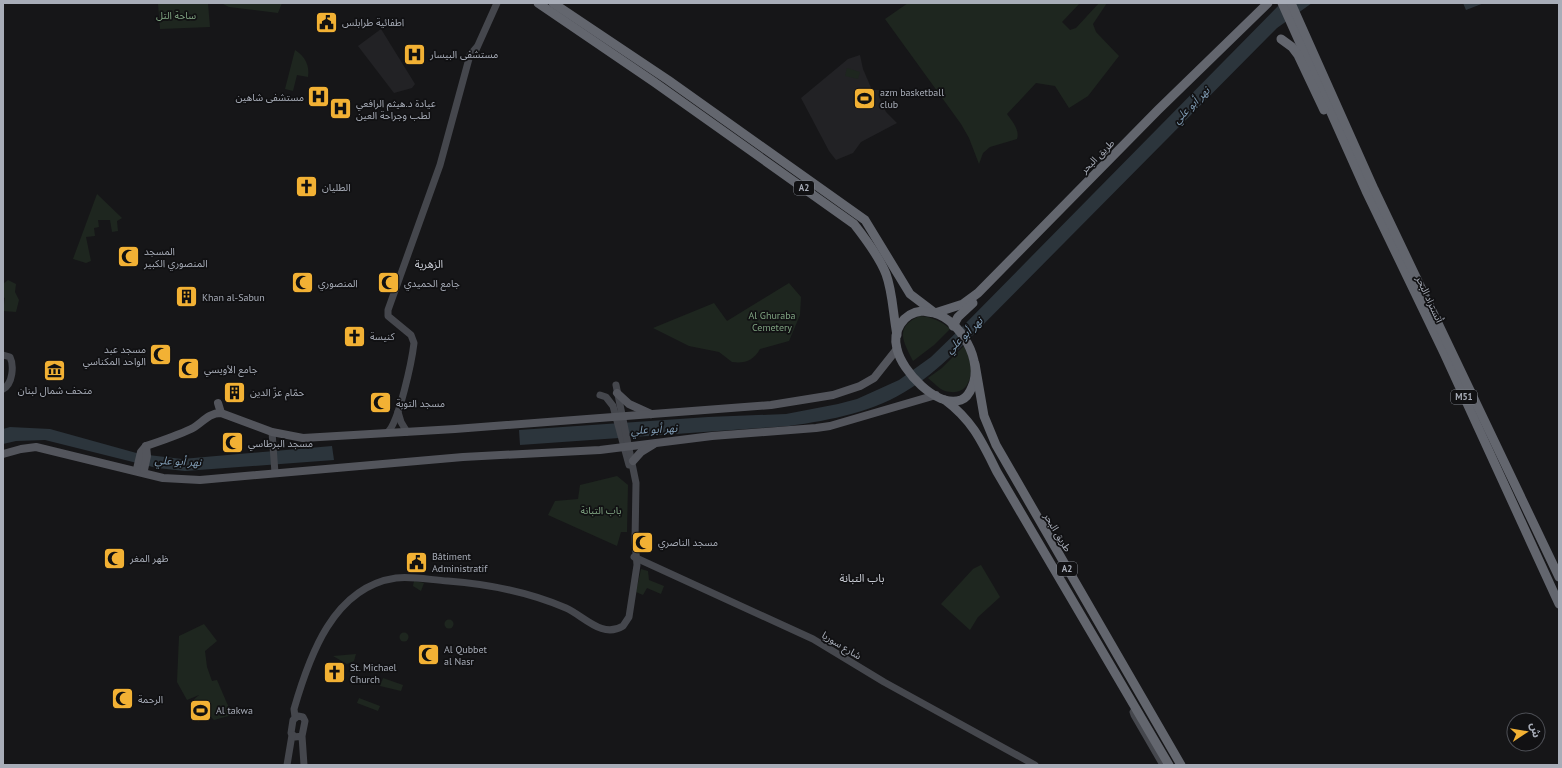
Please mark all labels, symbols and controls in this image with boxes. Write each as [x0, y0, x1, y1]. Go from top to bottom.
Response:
park label: ساحة التل [156, 9, 196, 22]
public building icon: اطفائية طرابلس [314, 9, 340, 35]
place label: اطفائية طرابلس [342, 16, 404, 29]
hospital icon: مستشفی البيسار [401, 41, 427, 67]
place label: مستشفی البيسار [429, 48, 498, 61]
water label: نهر أبو علي [1170, 82, 1215, 128]
hospital icon: مستشفى شاهين [306, 84, 332, 110]
sports icon: azm basketball club [852, 85, 878, 111]
place label: azm basketball club [880, 86, 944, 111]
place label: مستشفى شاهين [236, 91, 304, 104]
hospital icon: عيادة د.هيثم الرافعي لطب وجراحة العين [328, 96, 354, 122]
place label: عيادة د.هيثم الرافعي لطب وجراحة العين [356, 97, 436, 122]
street label: طريق البحر [1077, 136, 1117, 177]
church icon: الطليان [294, 174, 320, 200]
place label: الطليان [322, 181, 351, 194]
road number: A2 [794, 181, 814, 195]
mosque icon: المسجد المنصوري الكبير [115, 244, 141, 270]
place label: المسجد المنصوري الكبير [143, 245, 208, 271]
district label: الزهرية [415, 257, 443, 271]
mosque icon: المنصوري [290, 270, 316, 296]
mosque icon: جامع الحميدي [376, 270, 402, 296]
street label: أتستراد البحر [1413, 273, 1446, 325]
place label: المنصوري [318, 277, 358, 291]
place label: جامع الحميدي [404, 277, 460, 291]
building icon: Khan al-Sabun [173, 284, 199, 310]
place label: Khan al-Sabun [202, 291, 265, 304]
park label: Al Ghuraba Cemetery [748, 309, 796, 334]
water label: نهر أبو علي [942, 313, 988, 358]
church icon: كنيسة [341, 323, 367, 349]
place label: كنيسة [370, 330, 396, 343]
mosque icon: مسجد عبد الواحد المكناسي [148, 342, 174, 368]
place label: مسجد عبد الواحد المكناسي [83, 343, 146, 369]
mosque icon: جامع الأويسي [176, 356, 202, 382]
museum icon: متحف شمال لبنان [42, 357, 68, 383]
place label: جامع الأويسي [204, 363, 258, 377]
building icon: حمّام عزّ الدين [221, 379, 247, 405]
place label: متحف شمال لبنان [18, 384, 92, 397]
place label: حمّام عزّ الدين [250, 386, 304, 401]
mosque icon: مسجد التوبة [367, 390, 393, 416]
road number: M51 [1451, 390, 1477, 404]
place label: مسجد التوبة [396, 397, 445, 410]
water label: نهر أبو علي [630, 421, 679, 440]
mosque icon: مسجد البرطاسي [219, 430, 245, 456]
place label: مسجد البرطاسي [248, 437, 313, 451]
water label: نهر أبو علي [154, 453, 203, 472]
park label: باب التبانة [581, 504, 622, 517]
street label: طريق البحر [1040, 510, 1074, 554]
mosque icon: مسجد الناصري [630, 529, 656, 555]
place label: مسجد الناصري [658, 536, 718, 550]
mosque icon: ظهر المغر [102, 545, 128, 571]
public building icon: Bâtiment Administratif [403, 549, 429, 575]
place label: Bâtiment Administratif [432, 550, 488, 575]
place label: ظهر المغر [129, 552, 169, 565]
road number: A2 [1057, 562, 1077, 576]
district label: باب التبانة [840, 571, 884, 585]
street label: شارع سوريا [819, 629, 864, 663]
mosque icon: Al Qubbet al Nasr [415, 642, 441, 668]
place label: Al Qubbet al Nasr [444, 643, 488, 668]
church icon: St. Michael Church [321, 660, 347, 686]
place label: St. Michael Church [350, 661, 396, 686]
mosque icon: الرحمة [109, 686, 135, 712]
place label: الرحمة [138, 693, 163, 706]
sports icon: Al takwa [187, 697, 213, 723]
place label: Al takwa [216, 704, 253, 717]
north arrow [1506, 712, 1546, 752]
text: ش [1527, 721, 1544, 739]

